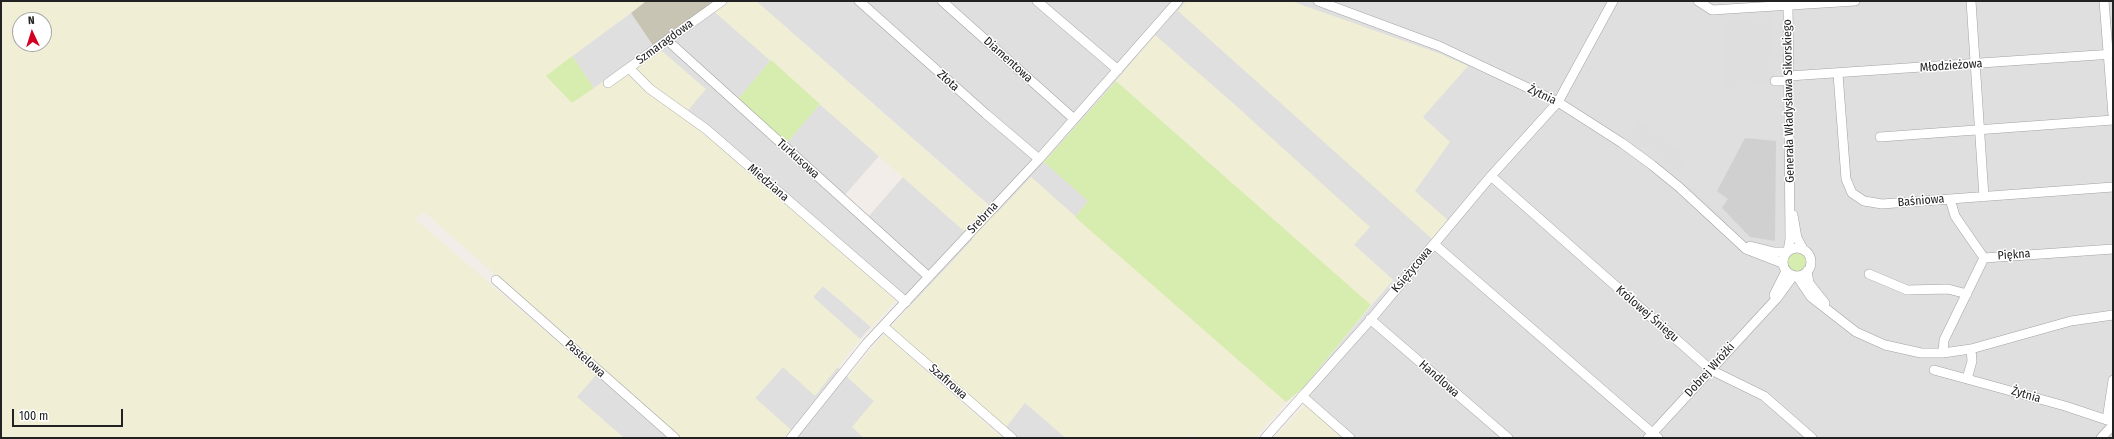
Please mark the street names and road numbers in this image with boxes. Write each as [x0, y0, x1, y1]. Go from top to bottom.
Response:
street label: Szmaragdowa [634, 16, 696, 68]
street label: Generała Władysława Sikorskiego [1780, 19, 1798, 183]
street label: Diamentowa [981, 34, 1035, 86]
street label: Młodzieżowa [1919, 57, 1983, 75]
street label: Złota [934, 67, 962, 95]
street label: Żytnia [1525, 82, 1559, 108]
street label: Turkusowa [774, 136, 822, 182]
street label: Miedziana [744, 161, 792, 205]
street label: Baśniowa [1897, 192, 1945, 210]
street label: Srebrna [965, 199, 1001, 237]
street label: Księżycowa [1389, 244, 1435, 296]
street label: Piękna [1997, 247, 2031, 263]
street label: Królowej Śniegu [1613, 283, 1681, 345]
street label: Pastelowa [562, 337, 608, 381]
street label: Dobrej Wróżki [1682, 340, 1738, 400]
street label: Handlowa [1416, 358, 1462, 400]
street label: Szafirowa [926, 361, 970, 403]
street label: Żytnia [2010, 384, 2042, 406]

